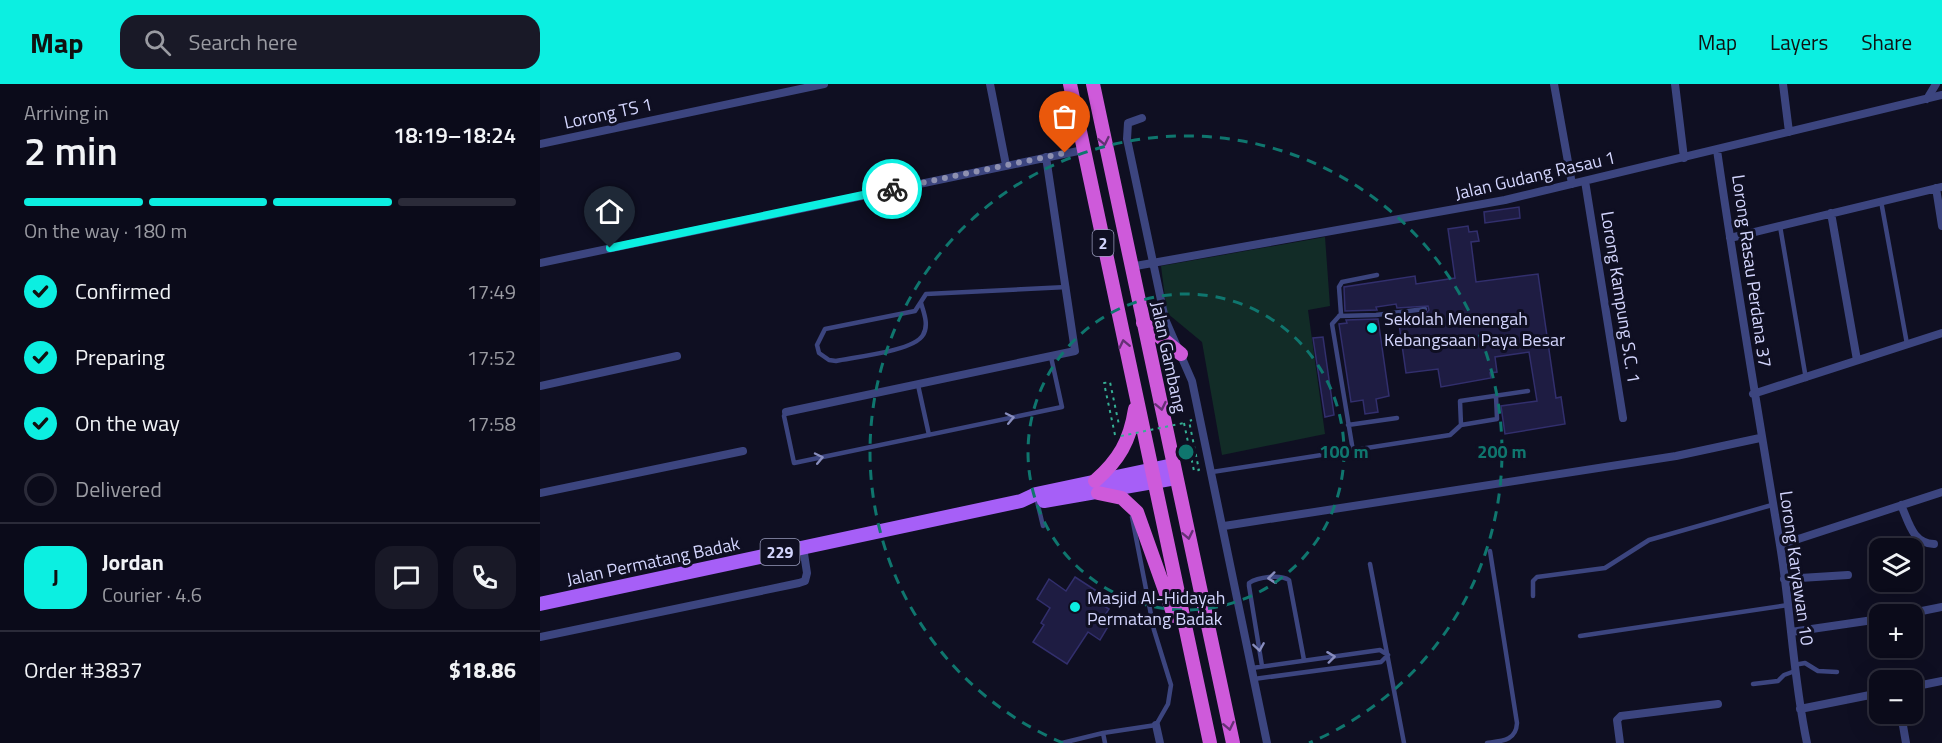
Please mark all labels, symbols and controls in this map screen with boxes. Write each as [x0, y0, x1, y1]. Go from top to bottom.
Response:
search box [120, 15, 540, 69]
text: Map [30, 21, 84, 64]
text: Search here [189, 25, 298, 59]
icon: search [141, 26, 174, 59]
text: Map [1698, 26, 1737, 58]
text: Layers [1770, 26, 1828, 58]
text: Share [1861, 26, 1912, 58]
street label: Lorong TS 1 [561, 90, 655, 136]
pin [1039, 91, 1090, 153]
text: Arriving in [24, 97, 109, 128]
icon: bag [1048, 100, 1081, 133]
text: 18:19–18:24 [393, 118, 516, 152]
text: 2 min [24, 121, 118, 180]
one-way arrow [1097, 136, 1110, 146]
street label: Jalan Gudang Rasau 1 [1452, 143, 1618, 207]
courier [862, 159, 922, 219]
icon: bike [876, 173, 909, 206]
street label: Lorong Rasau Perdana 37 [1725, 173, 1779, 369]
pin [584, 186, 635, 248]
icon: home [593, 195, 626, 228]
street label: Lorong Kampung S.C. 1 [1594, 209, 1648, 385]
text: On the way · 180 m [24, 215, 187, 246]
road number: 2 [1092, 230, 1114, 256]
text: Confirmed [75, 274, 171, 308]
icon: check [24, 275, 57, 308]
text: 17:49 [467, 276, 516, 307]
street label: Jalan Gambang [1144, 299, 1194, 415]
place label: Sekolah Menengah Kebangsaan Paya Besar [1384, 305, 1565, 353]
marker: Sekolah Menengah Kebangsaan Paya Besar [1365, 321, 1379, 335]
one-way arrow [1119, 339, 1132, 349]
text: Preparing [75, 340, 165, 374]
icon: check [24, 341, 57, 374]
text: 17:52 [467, 342, 516, 373]
one-way arrow [1154, 401, 1167, 411]
text: On the way [75, 406, 180, 440]
icon: check [24, 407, 57, 440]
text: 17:58 [467, 408, 516, 439]
one-way arrow [1005, 412, 1015, 425]
text: 100 m [1319, 438, 1369, 465]
text: 200 m [1477, 438, 1527, 465]
centre of rings [1176, 442, 1196, 462]
one-way arrow [814, 452, 824, 465]
text: Delivered [75, 472, 162, 506]
street label: Lorong Karyawan 10 [1773, 489, 1821, 647]
street label: Jalan Permatang Badak [564, 529, 742, 593]
one-way arrow [1181, 530, 1194, 540]
map controls [1869, 538, 1923, 724]
button: layers [1869, 538, 1923, 592]
road number: 229 [760, 539, 800, 565]
text: Jordan [102, 545, 164, 579]
button: chat [375, 546, 438, 609]
button: phone [453, 546, 516, 609]
text: J [52, 560, 59, 594]
one-way arrow [1267, 571, 1276, 584]
text: Courier · 4.6 [102, 579, 202, 610]
place label: Masjid Al-Hidayah Permatang Badak [1087, 584, 1225, 632]
marker: Masjid Al-Hidayah Permatang Badak [1068, 600, 1082, 614]
button: + [1869, 604, 1923, 658]
one-way arrow [1253, 642, 1265, 652]
one-way arrow [1326, 651, 1335, 663]
text: Order #3837 [24, 653, 143, 687]
text: $18.86 [449, 653, 516, 687]
button: − [1869, 670, 1923, 724]
one-way arrow [1222, 721, 1235, 731]

